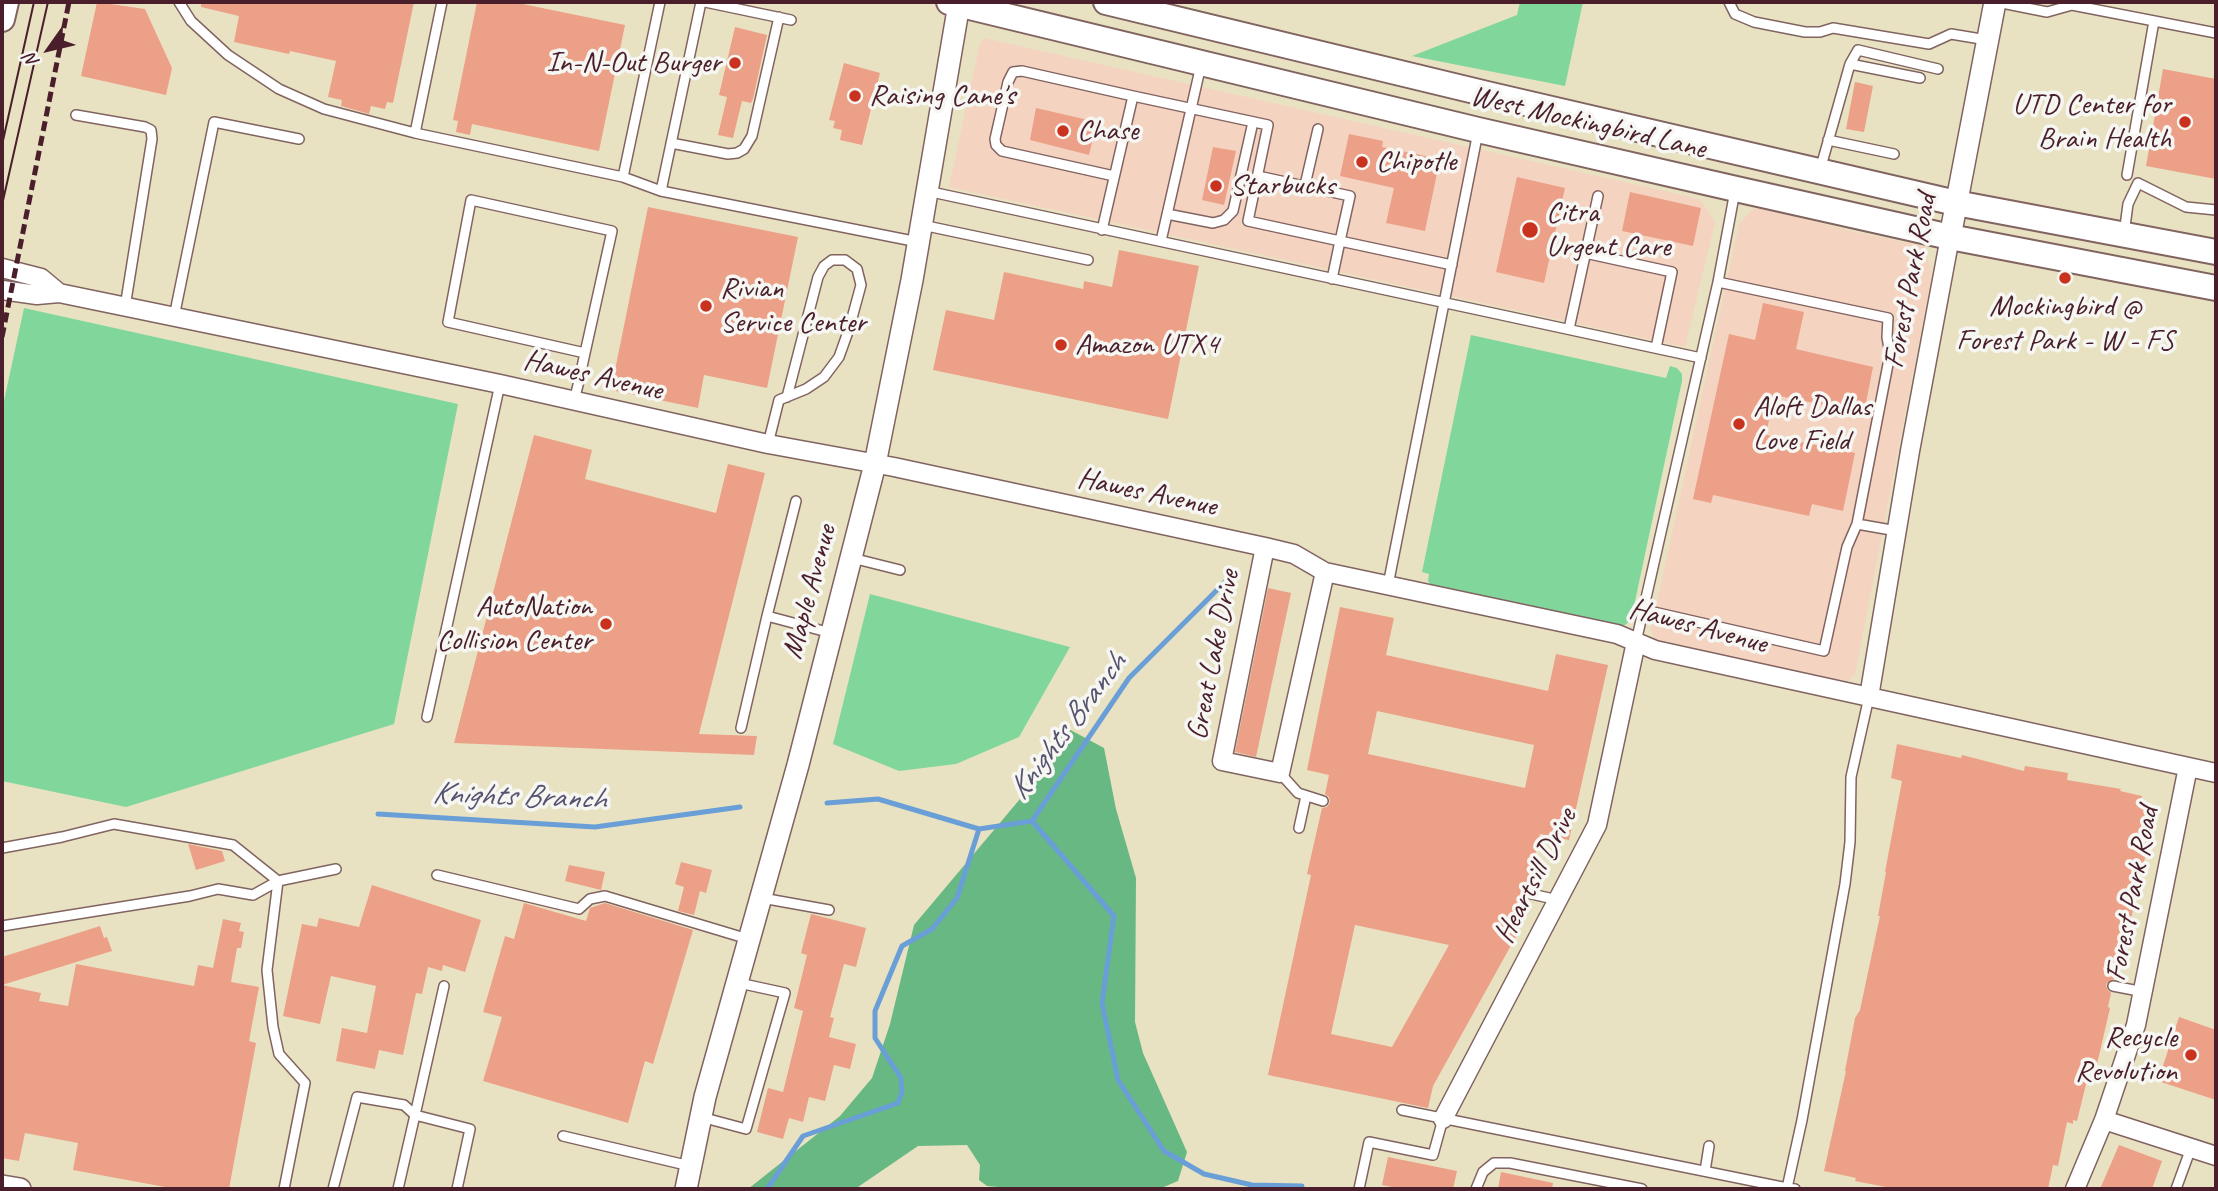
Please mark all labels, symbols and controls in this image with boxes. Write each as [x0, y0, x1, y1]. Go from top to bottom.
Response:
north arrow [14, 14, 84, 84]
place label: In-N-Out Burger [546, 45, 721, 81]
text: N [18, 49, 45, 72]
marker: In-N-Out Burger [727, 55, 743, 71]
place label: Raising Cane's [869, 78, 1015, 114]
street label: West Mockingbird Lane [1467, 78, 1709, 168]
place label: UTD Center for Brain Health [2012, 87, 2171, 158]
marker: Raising Cane's [847, 88, 863, 104]
place label: Chase [1077, 113, 1138, 149]
marker: UTD Center for Brain Health [2177, 114, 2193, 130]
marker: Chase [1055, 123, 1071, 139]
place label: Chipotle [1376, 144, 1456, 180]
marker: Chipotle [1354, 154, 1370, 170]
place label: Starbucks [1230, 168, 1335, 204]
marker: Starbucks [1208, 178, 1224, 194]
street label: Forest Park Road [1876, 191, 1946, 371]
place label: Citra Urgent Care [1546, 195, 1670, 265]
marker: Citra Urgent Care [1520, 220, 1540, 240]
marker: Mockingbird @ Forest Park - W - FS [2057, 270, 2073, 286]
place label: Rivian Service Center [720, 271, 866, 342]
place label: Mockingbird @ Forest Park - W - FS [1956, 289, 2174, 360]
marker: Rivian Service Center [698, 298, 714, 314]
place label: Amazon UTX4 [1075, 327, 1219, 363]
marker: Amazon UTX4 [1053, 337, 1069, 353]
street label: Hawes Avenue [520, 343, 666, 409]
place label: Aloft Dallas Love Field [1753, 389, 1871, 460]
marker: Aloft Dallas Love Field [1731, 416, 1747, 432]
street label: Hawes Avenue [1074, 461, 1220, 525]
street label: Maple Avenue [775, 521, 845, 663]
street label: Great Lake Drive [1180, 567, 1248, 743]
place label: AutoNation Collision Center [436, 589, 592, 660]
street label: Hawes Avenue [1625, 591, 1771, 663]
marker: AutoNation Collision Center [598, 616, 614, 632]
water label: Knights Branch [1001, 646, 1135, 808]
water label: Knights Branch [432, 775, 606, 819]
street label: Heartsill Drive [1487, 803, 1585, 949]
street label: Forest Park Road [2098, 804, 2168, 984]
place label: Recycle Revolution [2075, 1020, 2177, 1090]
marker: Recycle Revolution [2183, 1047, 2199, 1063]

